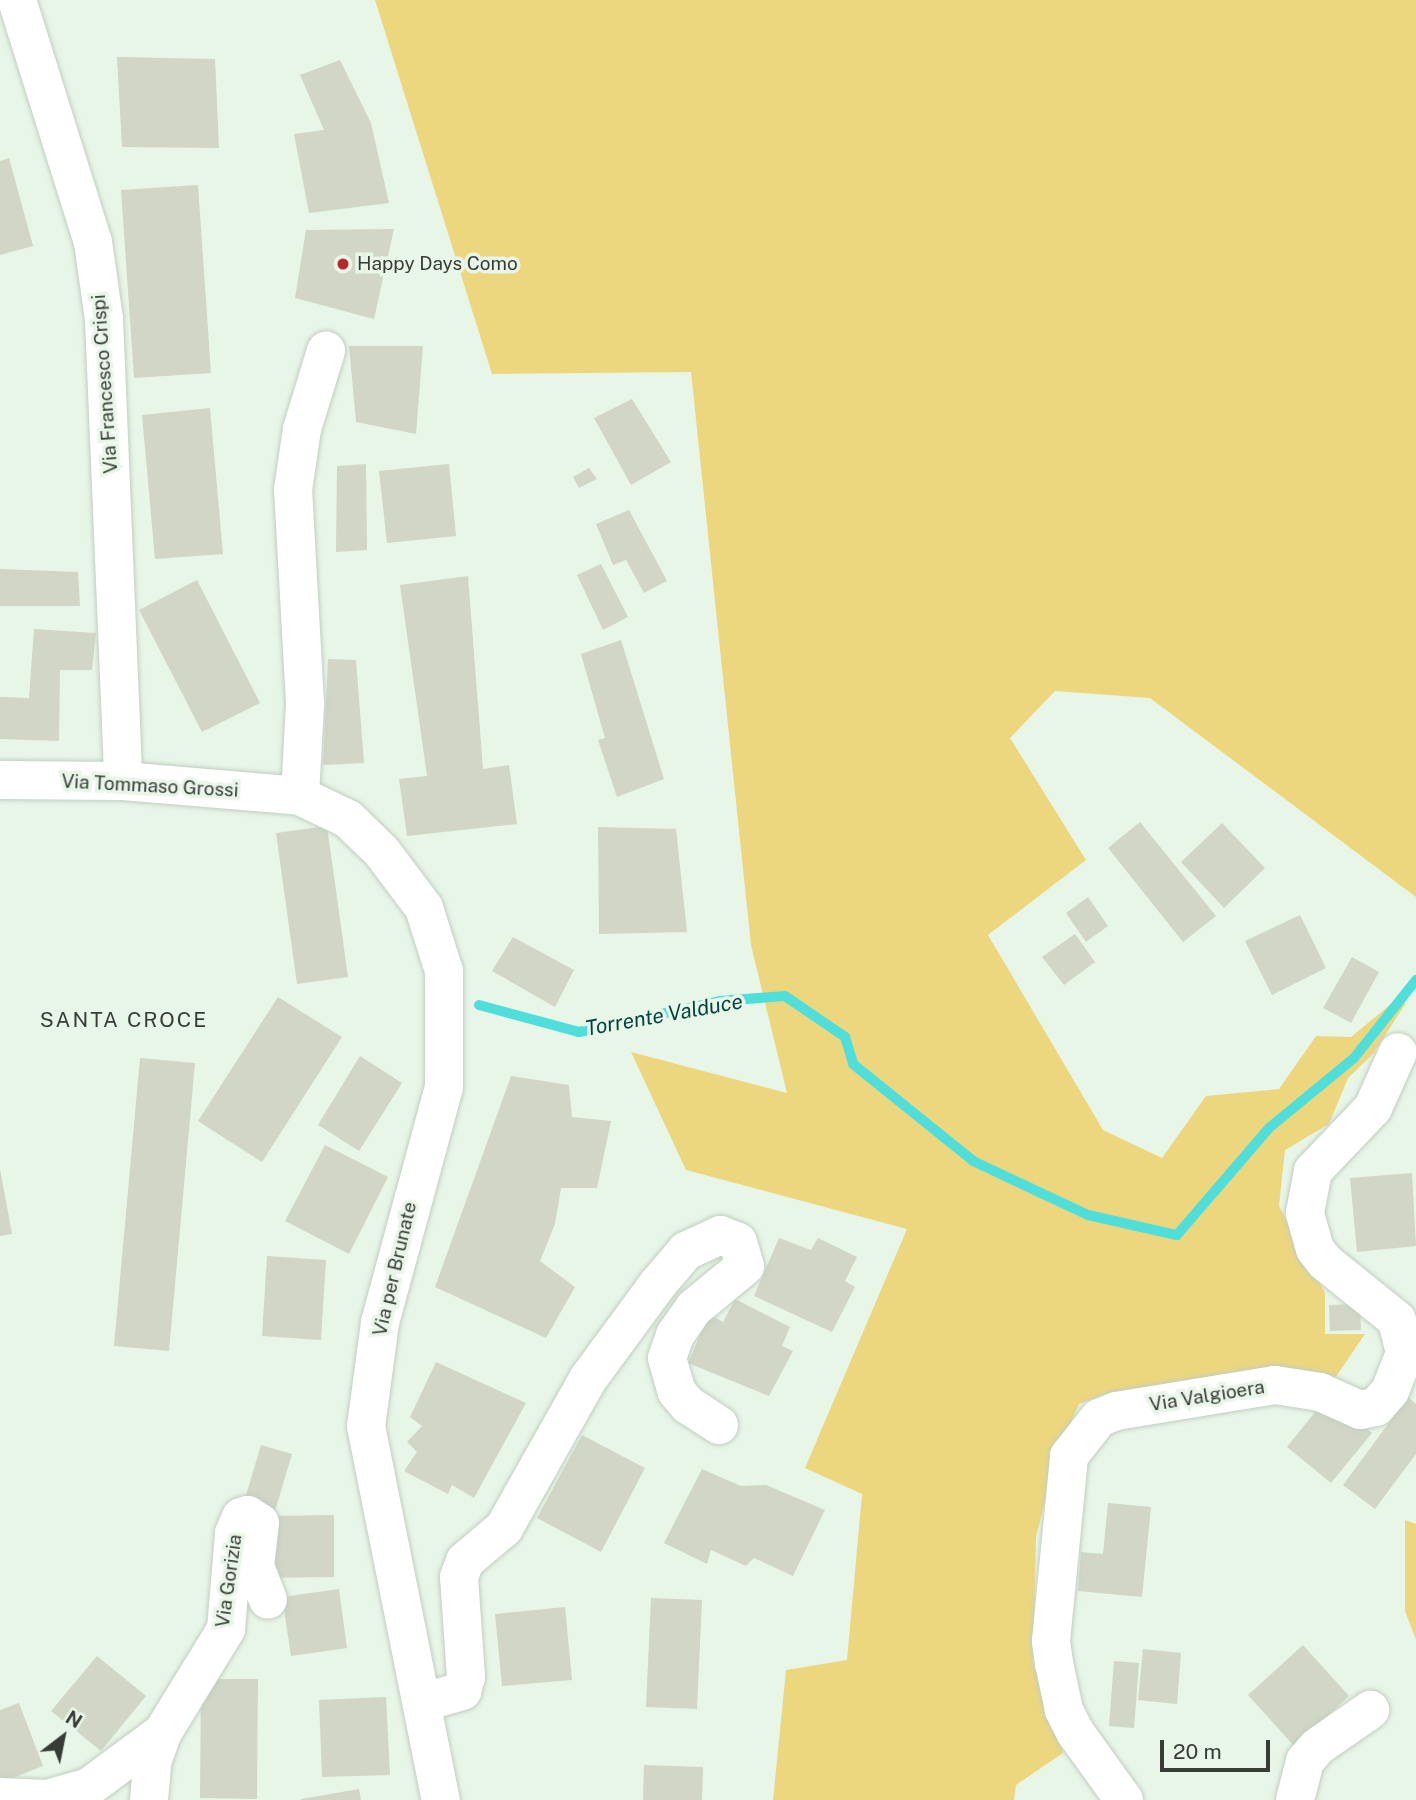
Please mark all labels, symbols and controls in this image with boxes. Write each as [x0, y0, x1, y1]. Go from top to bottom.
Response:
place label: Happy Days Como [357, 253, 518, 275]
marker: Happy Days Como [335, 256, 351, 272]
street label: Via Francesco Crispi [87, 294, 123, 474]
street label: Via Tommaso Grossi [61, 770, 239, 802]
water label: Torrente Valduce [583, 989, 745, 1041]
district label: SANTA CROCE [41, 1007, 207, 1033]
street label: Via per Brunate [368, 1200, 422, 1338]
street label: Via Valgioera [1148, 1376, 1266, 1416]
street label: Via Gorizia [211, 1533, 247, 1629]
north arrow [28, 1702, 98, 1772]
text: N [62, 1706, 86, 1732]
scale bar [1164, 1727, 1274, 1771]
text: 20 m [1173, 1739, 1222, 1764]

